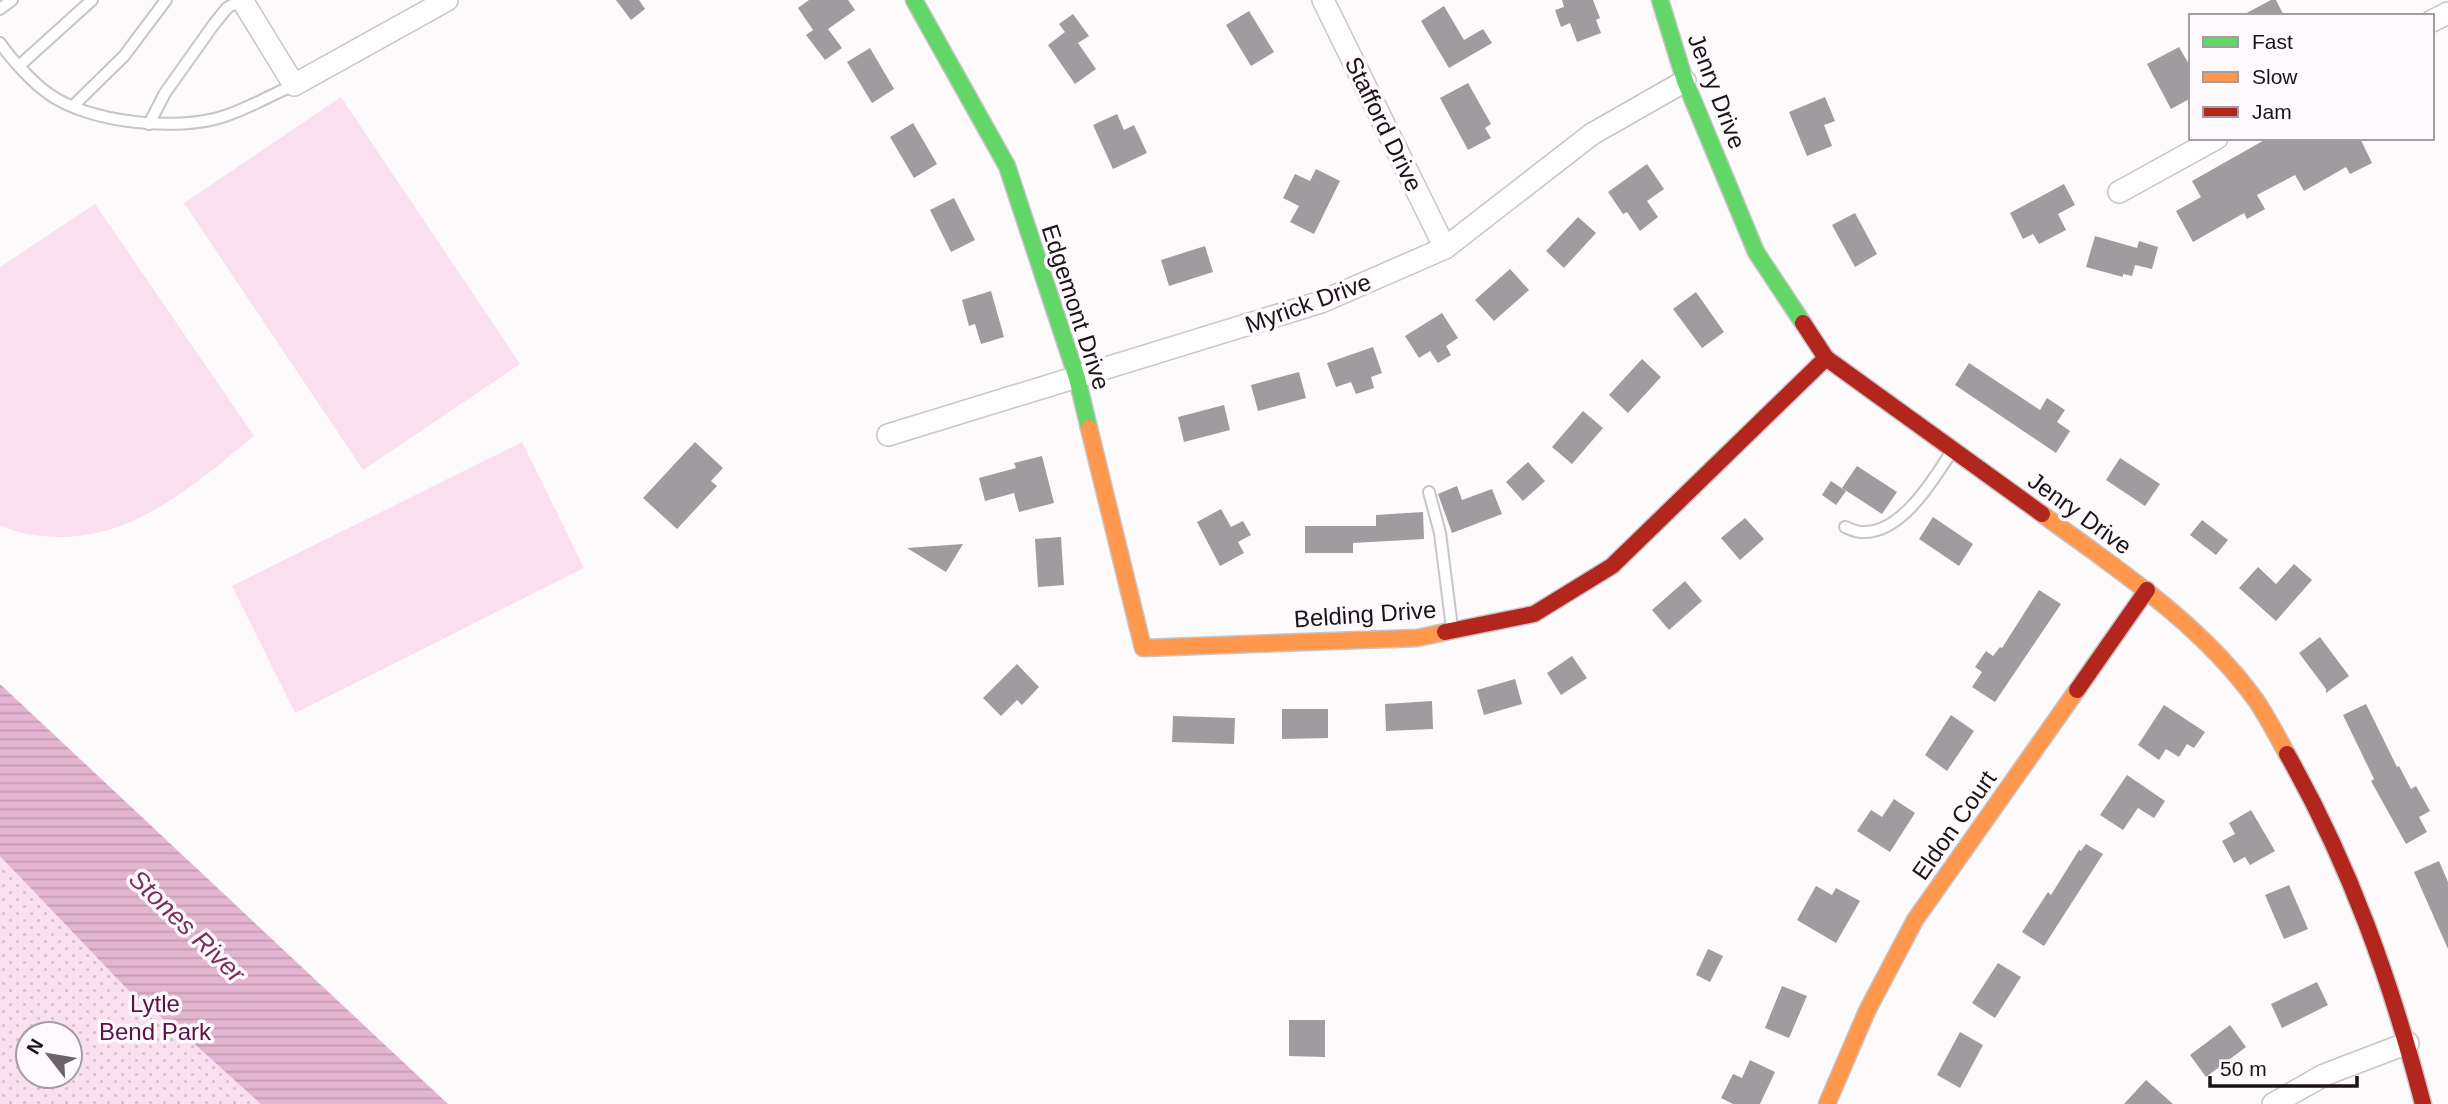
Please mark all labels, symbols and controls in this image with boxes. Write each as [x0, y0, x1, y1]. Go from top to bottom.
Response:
legend [2189, 14, 2434, 140]
street label: Jenry Drive [1683, 30, 1751, 152]
text: Fast [2252, 30, 2293, 53]
street label: Stafford Drive [1340, 52, 1428, 196]
text: Slow [2252, 65, 2298, 88]
text: Jam [2252, 100, 2292, 123]
street label: Edgemont Drive [1037, 221, 1115, 393]
street label: Myrick Drive [1241, 268, 1375, 338]
street label: Jenry Drive [2023, 466, 2137, 560]
street label: Belding Drive [1293, 596, 1437, 632]
street label: Eldon Court [1907, 765, 2002, 885]
water label: Stones River [123, 864, 252, 989]
park label: Lytle Bend Park [99, 990, 212, 1045]
north arrow [14, 1020, 84, 1090]
text: N [22, 1035, 47, 1058]
scale bar [2210, 1044, 2357, 1088]
text: 50 m [2220, 1057, 2267, 1080]

